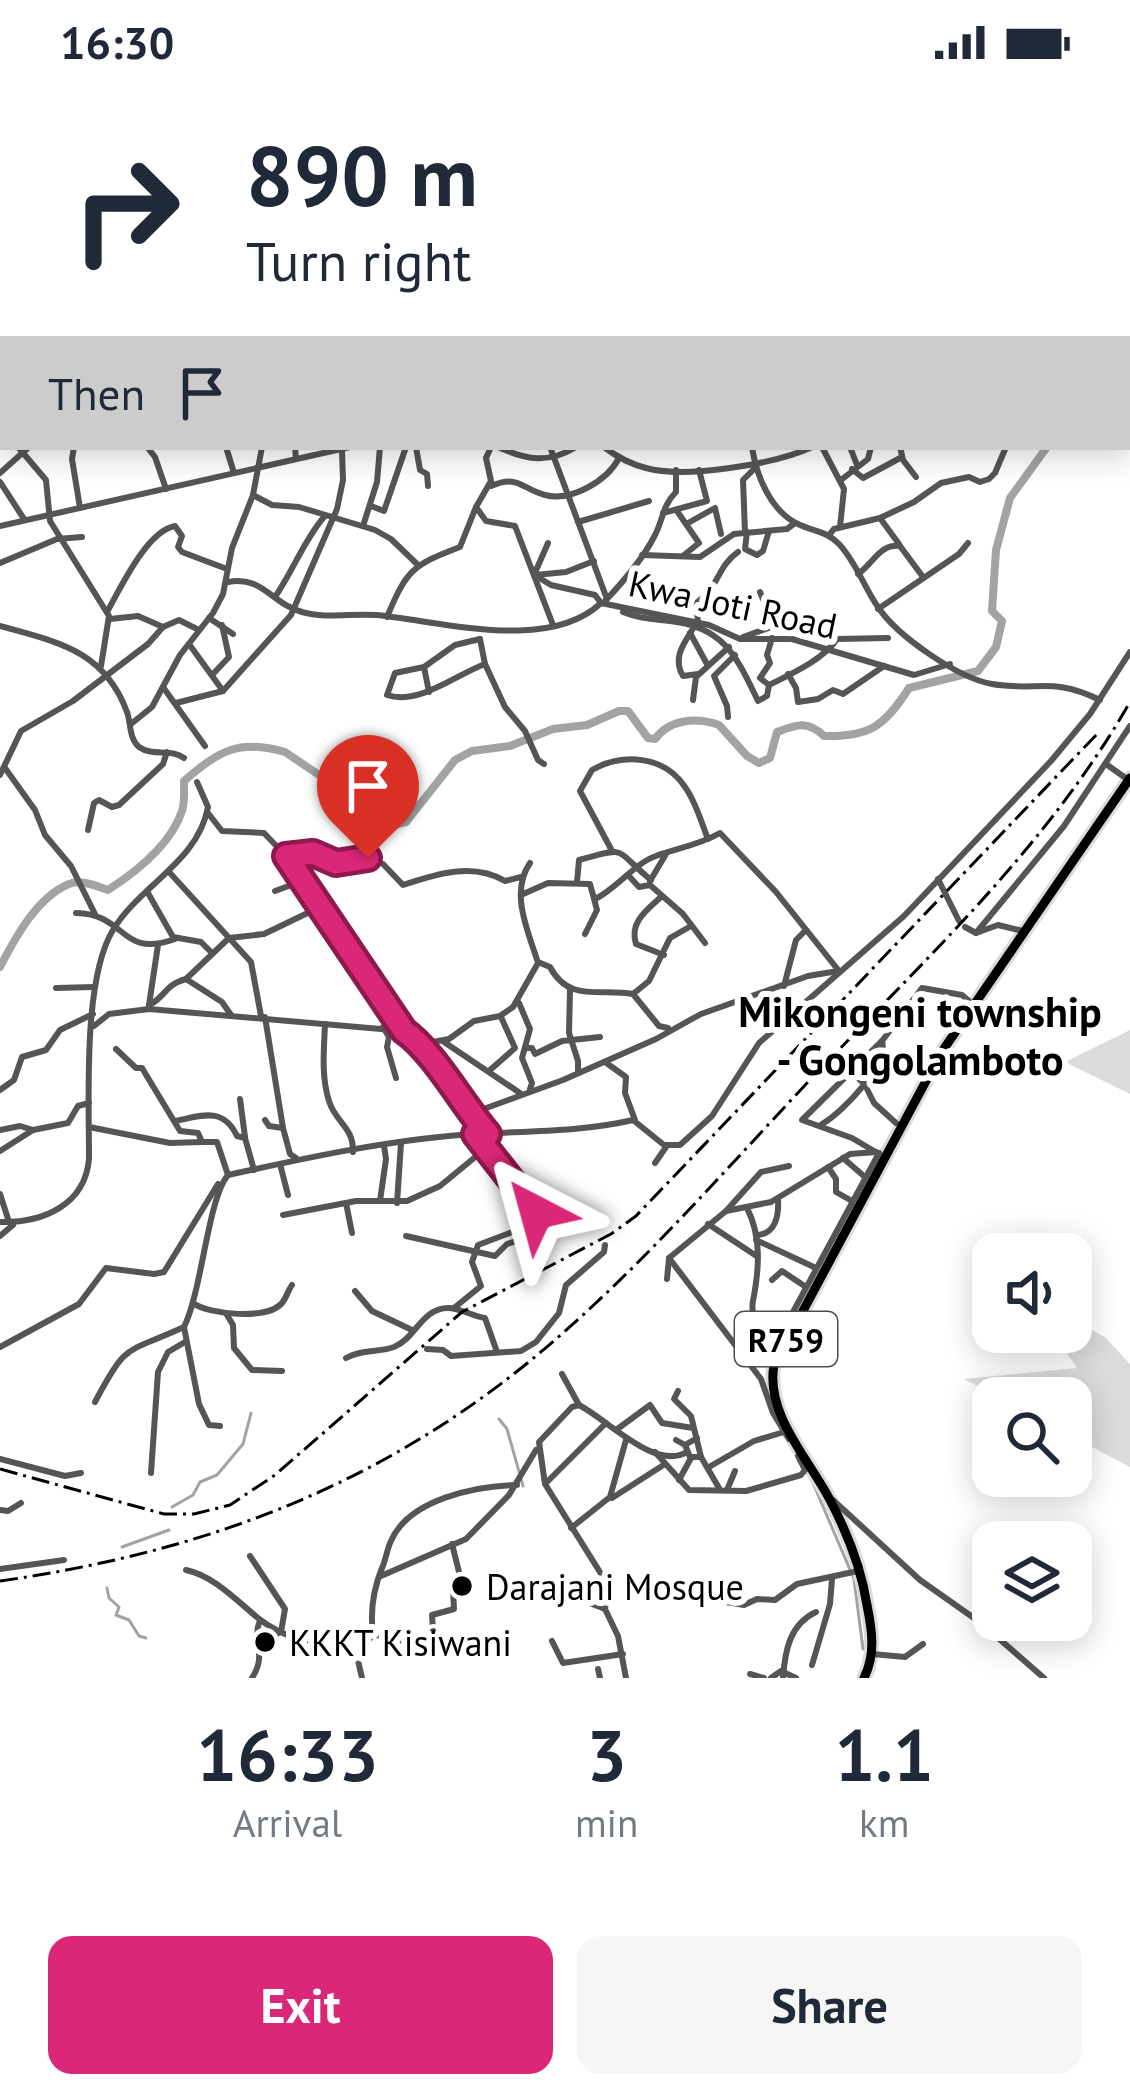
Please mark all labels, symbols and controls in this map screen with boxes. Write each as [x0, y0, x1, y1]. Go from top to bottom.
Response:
text: 16:30 [60, 13, 174, 71]
text: 890 m [246, 120, 478, 229]
icon: right [48, 132, 204, 288]
text: Turn right [246, 226, 471, 296]
icon: arrive [169, 360, 235, 426]
text: Then [48, 364, 145, 422]
street label: Kwa Joti Road [625, 559, 841, 649]
pin [317, 735, 419, 858]
icon: arrive [335, 753, 401, 819]
district label: Mikongeni township - Gongolamboto [738, 984, 1102, 1087]
position arrow [473, 1149, 599, 1275]
map controls [972, 1233, 1092, 1641]
button: sound [972, 1233, 1092, 1353]
road number: R759 [735, 1312, 837, 1366]
button: search [972, 1377, 1092, 1497]
button: layers [972, 1521, 1092, 1641]
place label: Darajani Mosque [486, 1563, 744, 1610]
marker: Darajani Mosque [449, 1573, 475, 1599]
place label: KKKT Kisiwani [289, 1619, 512, 1666]
marker: KKKT Kisiwani [252, 1629, 278, 1655]
text: 16:33 [196, 1708, 379, 1801]
text: 3 [586, 1708, 627, 1801]
text: 1.1 [835, 1708, 934, 1801]
text: Arrival [233, 1797, 342, 1848]
text: min [575, 1797, 638, 1848]
text: km [859, 1797, 909, 1848]
button: Exit [48, 1936, 553, 2074]
button: Share [577, 1936, 1082, 2074]

